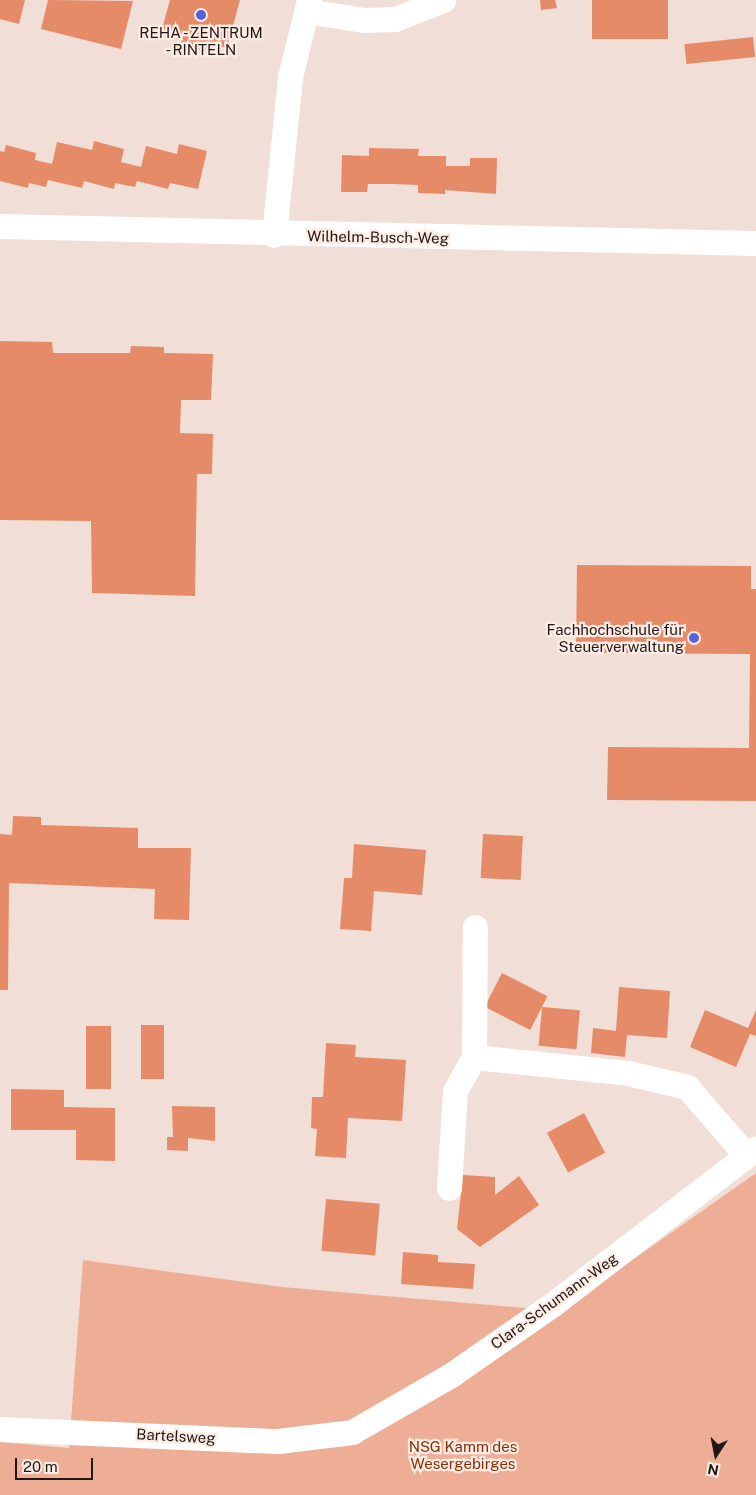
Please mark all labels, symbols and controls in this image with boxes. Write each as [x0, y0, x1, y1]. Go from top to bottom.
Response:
marker: REHA - ZENTRUM - RINTELN [195, 9, 207, 21]
place label: REHA - ZENTRUM - RINTELN [137, 23, 265, 58]
street label: Wilhelm-Busch-Weg [307, 227, 449, 247]
place label: Fachhochschule für Steuerverwaltung [546, 620, 684, 655]
marker: Fachhochschule für Steuerverwaltung [688, 632, 700, 644]
street label: Clara-Schumann-Weg [487, 1249, 621, 1353]
street label: Bartelsweg [136, 1425, 216, 1447]
north arrow [691, 1430, 741, 1480]
park label: NSG Kamm des Wesergebirges [409, 1437, 517, 1472]
scale bar [18, 1448, 95, 1480]
text: 20 m [23, 1458, 58, 1475]
text: N [706, 1461, 720, 1479]

